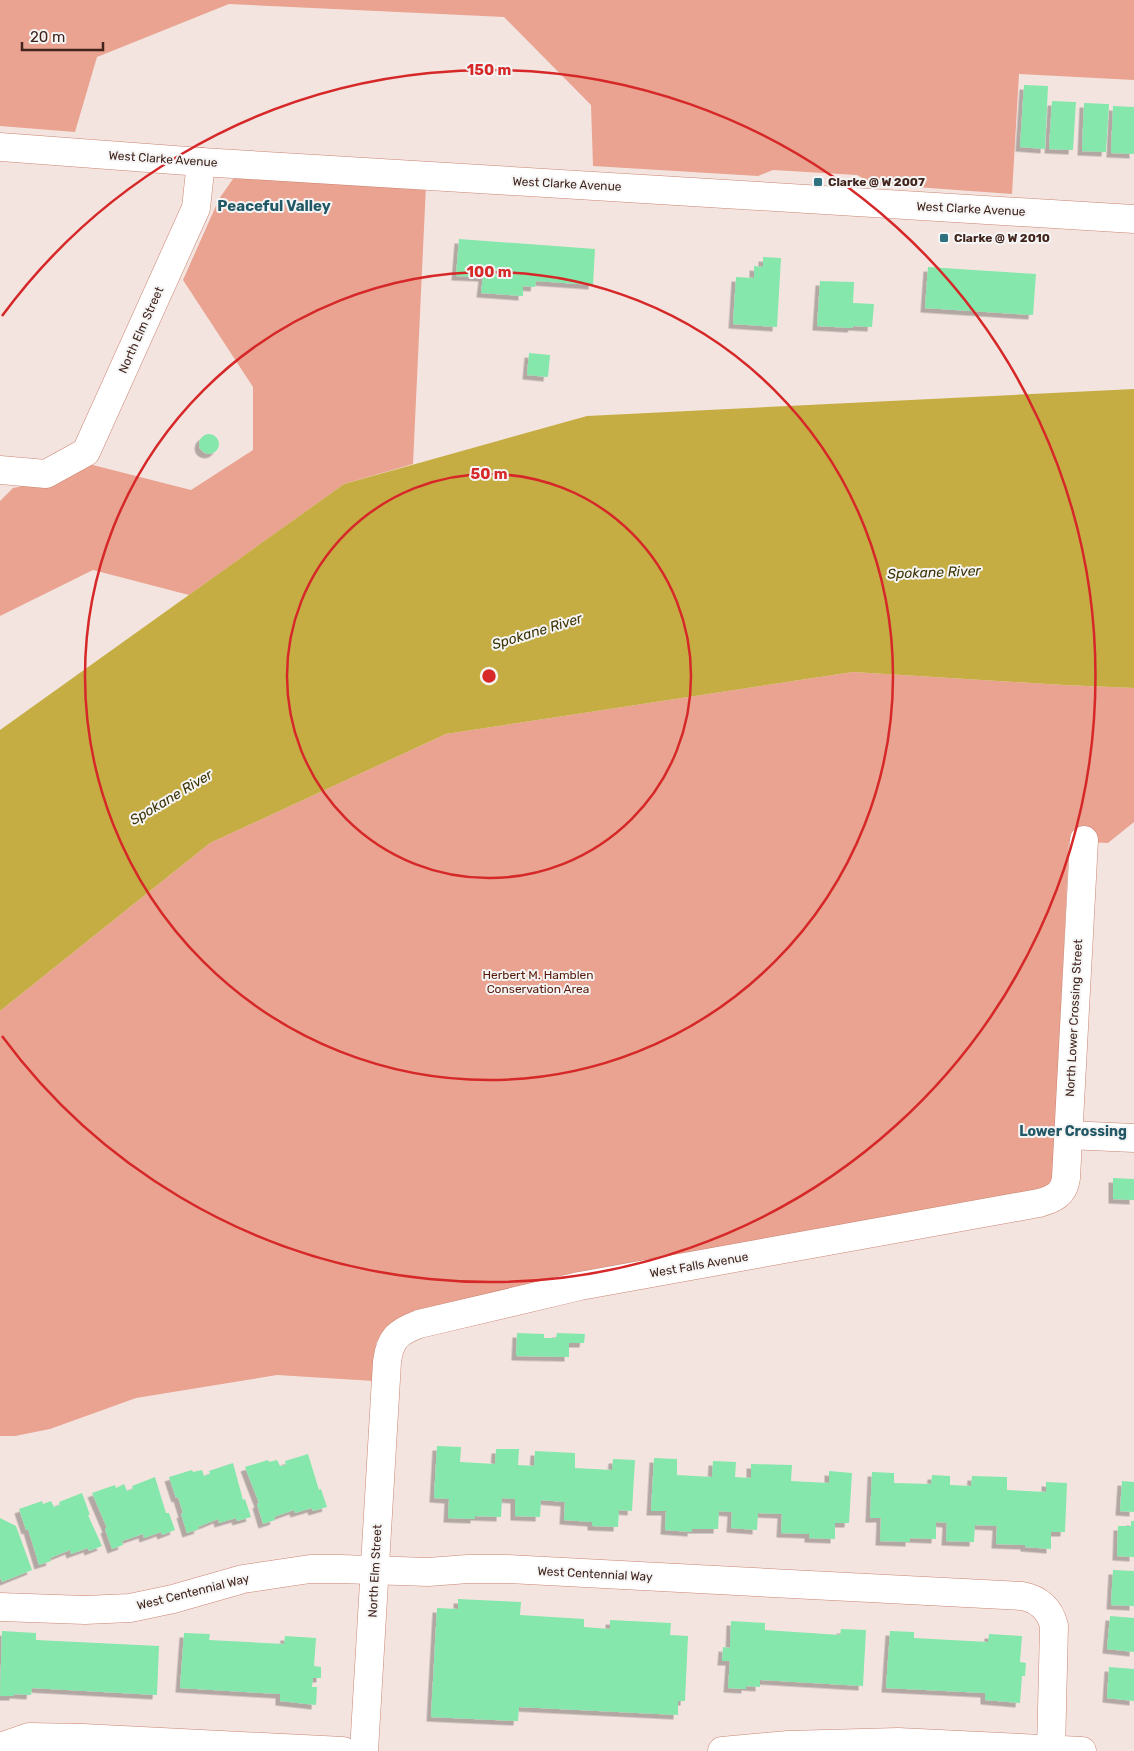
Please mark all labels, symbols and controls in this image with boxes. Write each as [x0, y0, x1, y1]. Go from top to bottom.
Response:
scale bar [22, 20, 104, 52]
text: 20 m [30, 28, 65, 46]
text: 150 m [467, 61, 511, 79]
street label: West Clarke Avenue [108, 148, 218, 170]
street label: West Clarke Avenue [512, 174, 622, 194]
place label: Clarke @ W 2007 [828, 175, 925, 189]
marker: Clarke @ W 2007 [812, 176, 824, 188]
district label: Peaceful Valley [217, 197, 331, 215]
street label: West Clarke Avenue [916, 199, 1026, 219]
place label: Clarke @ W 2010 [954, 231, 1050, 245]
marker: Clarke @ W 2010 [938, 232, 950, 244]
text: 100 m [467, 263, 511, 281]
street label: North Elm Street [116, 284, 166, 375]
text: 50 m [471, 465, 507, 483]
water label: Spokane River [887, 562, 982, 583]
water label: Spokane River [490, 610, 585, 653]
centre of rings [480, 667, 498, 685]
water label: Spokane River [127, 766, 216, 829]
street label: North Lower Crossing Street [1063, 938, 1085, 1097]
park label: Herbert M. Hamblen Conservation Area [482, 968, 594, 996]
district label: Lower Crossing [1019, 1123, 1127, 1140]
street label: West Falls Avenue [649, 1249, 750, 1281]
street label: North Elm Street [366, 1524, 384, 1618]
street label: West Centennial Way [537, 1564, 653, 1584]
street label: West Centennial Way [135, 1571, 251, 1613]

